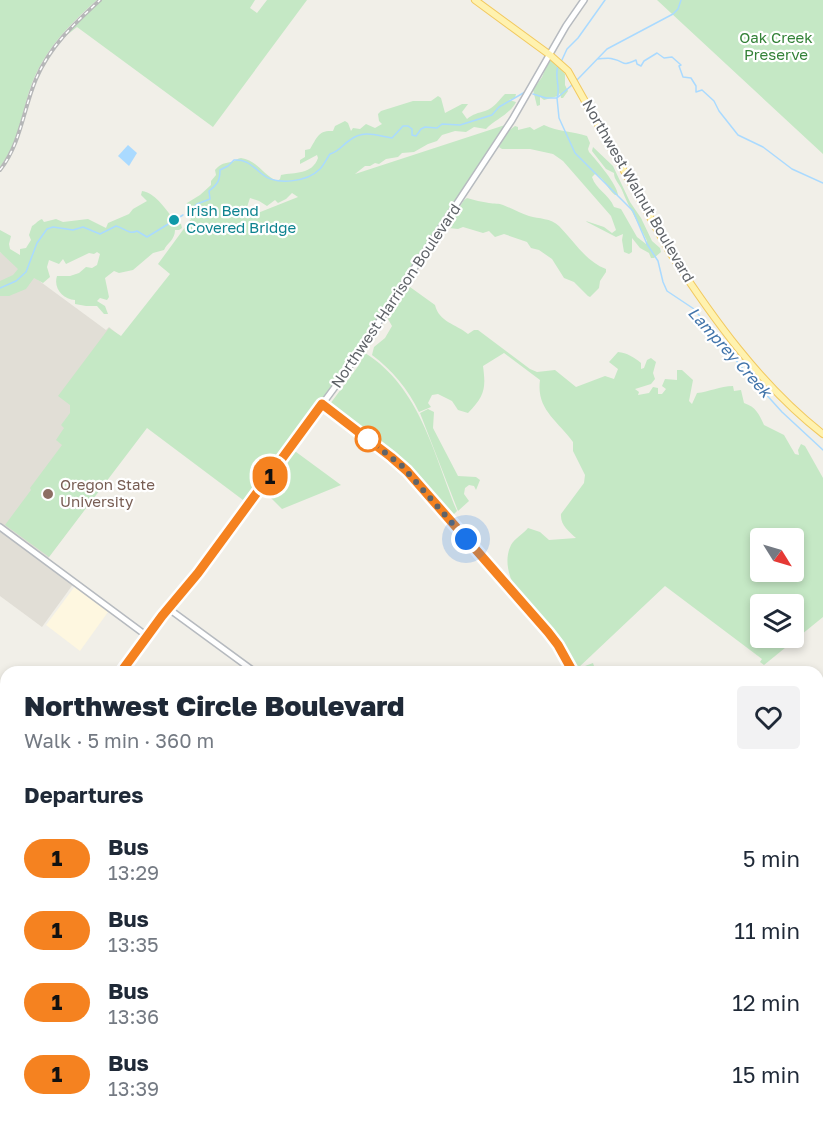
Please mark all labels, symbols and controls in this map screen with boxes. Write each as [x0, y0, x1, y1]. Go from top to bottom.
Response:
park label: Oak Creek Preserve [739, 28, 813, 63]
street label: Northwest Walnut Boulevard [579, 96, 699, 285]
street label: Northwest Harrison Boulevard [327, 200, 464, 391]
place label: Irish Bend Covered Bridge [186, 201, 296, 236]
marker: Irish Bend Covered Bridge [167, 213, 181, 227]
water label: Lamprey Creek [684, 303, 777, 403]
unlabelled marker [355, 426, 381, 452]
line badge: 1 [250, 456, 290, 496]
text: 1 [265, 463, 275, 489]
place label: Oregon State University [60, 475, 155, 510]
marker: Oregon State University [41, 487, 55, 501]
your location [451, 524, 481, 554]
north arrow [750, 528, 804, 582]
map controls [750, 528, 804, 648]
button: layers [750, 594, 804, 648]
button: heart [737, 686, 800, 749]
text: Northwest Circle Boulevard [24, 689, 404, 722]
text: Walk · 5 min · 360 m [24, 728, 214, 752]
text: Departures [24, 781, 143, 808]
text: Bus [108, 833, 149, 860]
text: 1 [52, 845, 62, 871]
text: 5 min [743, 845, 800, 872]
text: 13:29 [108, 860, 159, 884]
text: Bus [108, 905, 149, 932]
text: 1 [52, 917, 62, 943]
text: 11 min [734, 917, 800, 944]
text: 13:35 [108, 932, 159, 956]
text: Bus [108, 977, 149, 1004]
text: 1 [52, 989, 62, 1015]
text: 12 min [732, 989, 800, 1016]
text: 13:36 [108, 1004, 159, 1028]
text: Bus [108, 1049, 149, 1076]
text: 1 [52, 1061, 62, 1087]
text: 15 min [732, 1061, 800, 1088]
text: 13:39 [108, 1076, 159, 1100]

